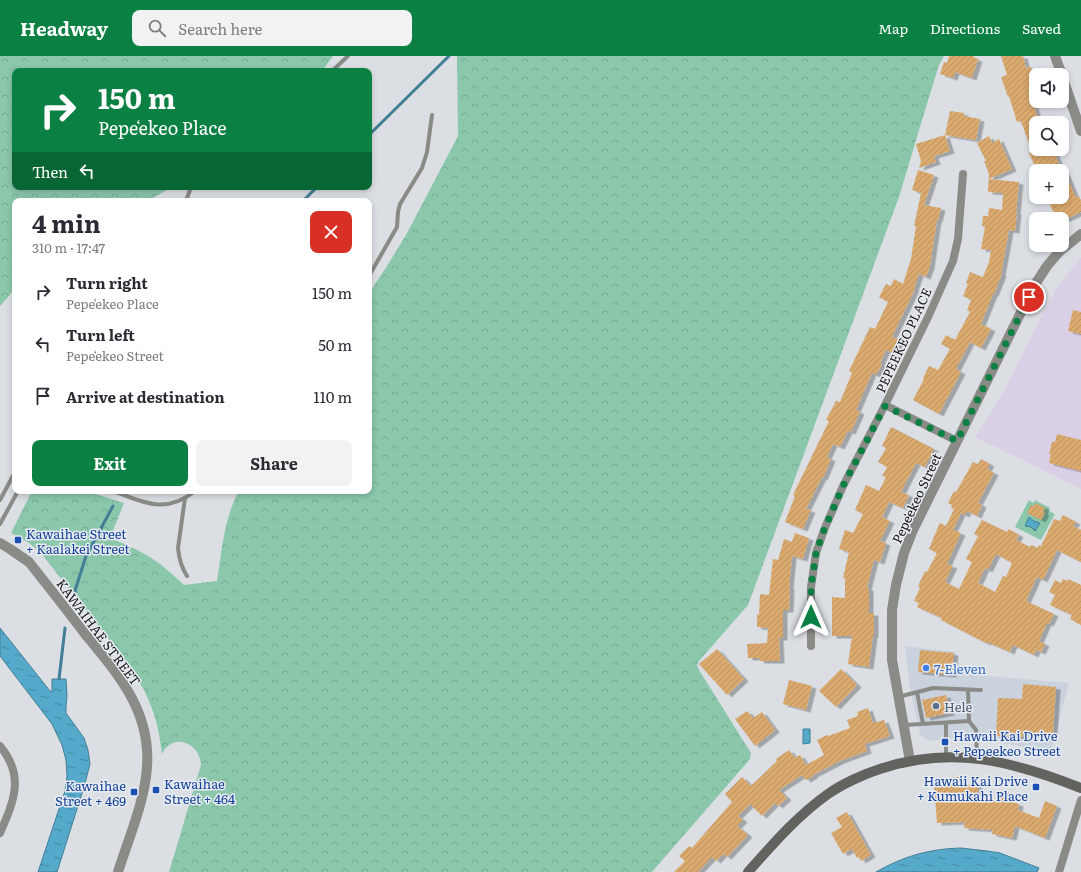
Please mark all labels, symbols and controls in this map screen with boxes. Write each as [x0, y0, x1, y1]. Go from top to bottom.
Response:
search box [132, 10, 412, 46]
text: Headway [20, 14, 108, 42]
icon: search [146, 17, 168, 39]
text: Search here [178, 17, 262, 40]
text: Map [878, 18, 908, 38]
text: Directions [930, 18, 1000, 38]
text: Saved [1022, 18, 1061, 38]
map controls [1029, 68, 1069, 252]
button: sound [1029, 68, 1069, 108]
text: 150 m [98, 76, 176, 118]
icon: right [32, 84, 84, 136]
text: Pepeʻekeo Place [98, 114, 226, 141]
button: search [1029, 116, 1069, 156]
text: Then [32, 160, 68, 183]
icon: left [76, 160, 98, 182]
button: + [1029, 164, 1069, 204]
text: 4 min [32, 205, 101, 240]
button: close [310, 211, 352, 253]
button: − [1029, 212, 1069, 252]
text: 310 m · 17:47 [32, 238, 105, 257]
text: Turn right [66, 271, 148, 294]
pin [1012, 280, 1046, 314]
icon: right [32, 281, 54, 303]
text: 150 m [312, 281, 352, 304]
street label: PEPEEKEO PLACE [870, 284, 936, 396]
icon: arrive [1018, 286, 1040, 308]
text: Pepeʻekeo Place [66, 294, 159, 313]
text: Turn left [66, 323, 135, 346]
icon: left [32, 333, 54, 355]
text: 50 m [318, 333, 352, 356]
text: Pepeʻekeo Street [66, 346, 164, 365]
icon: arrive [32, 385, 54, 407]
text: Arrive at destination [66, 385, 225, 408]
text: 110 m [314, 385, 352, 408]
button: Exit [32, 440, 188, 486]
button: Share [196, 440, 352, 486]
street label: Pepeʻekeo Street [887, 449, 946, 546]
place label: Kawaihae Street + Kaalakei Street [26, 524, 131, 558]
marker: Kawaihae Street + Kaalakei Street [13, 535, 23, 545]
street label: KAWAIHAE STREET [52, 575, 146, 690]
position arrow [790, 596, 832, 638]
place label: 7-Eleven [934, 659, 986, 678]
marker: 7-Eleven [921, 663, 931, 673]
place label: Hele [944, 697, 973, 716]
marker: Hele [931, 701, 941, 711]
place label: Hawaii Kai Drive + Pepeekeo Street [953, 726, 1062, 760]
marker: Hawaii Kai Drive + Pepeekeo Street [940, 737, 950, 747]
place label: Hawaii Kai Drive + Kumukahi Place [917, 771, 1028, 805]
place label: Kawaihae Street + 464 [164, 774, 235, 808]
place label: Kawaihae Street + 469 [55, 776, 126, 810]
marker: Hawaii Kai Drive + Kumukahi Place [1031, 782, 1041, 792]
marker: Kawaihae Street + 464 [151, 785, 161, 795]
marker: Kawaihae Street + 469 [129, 787, 139, 797]

